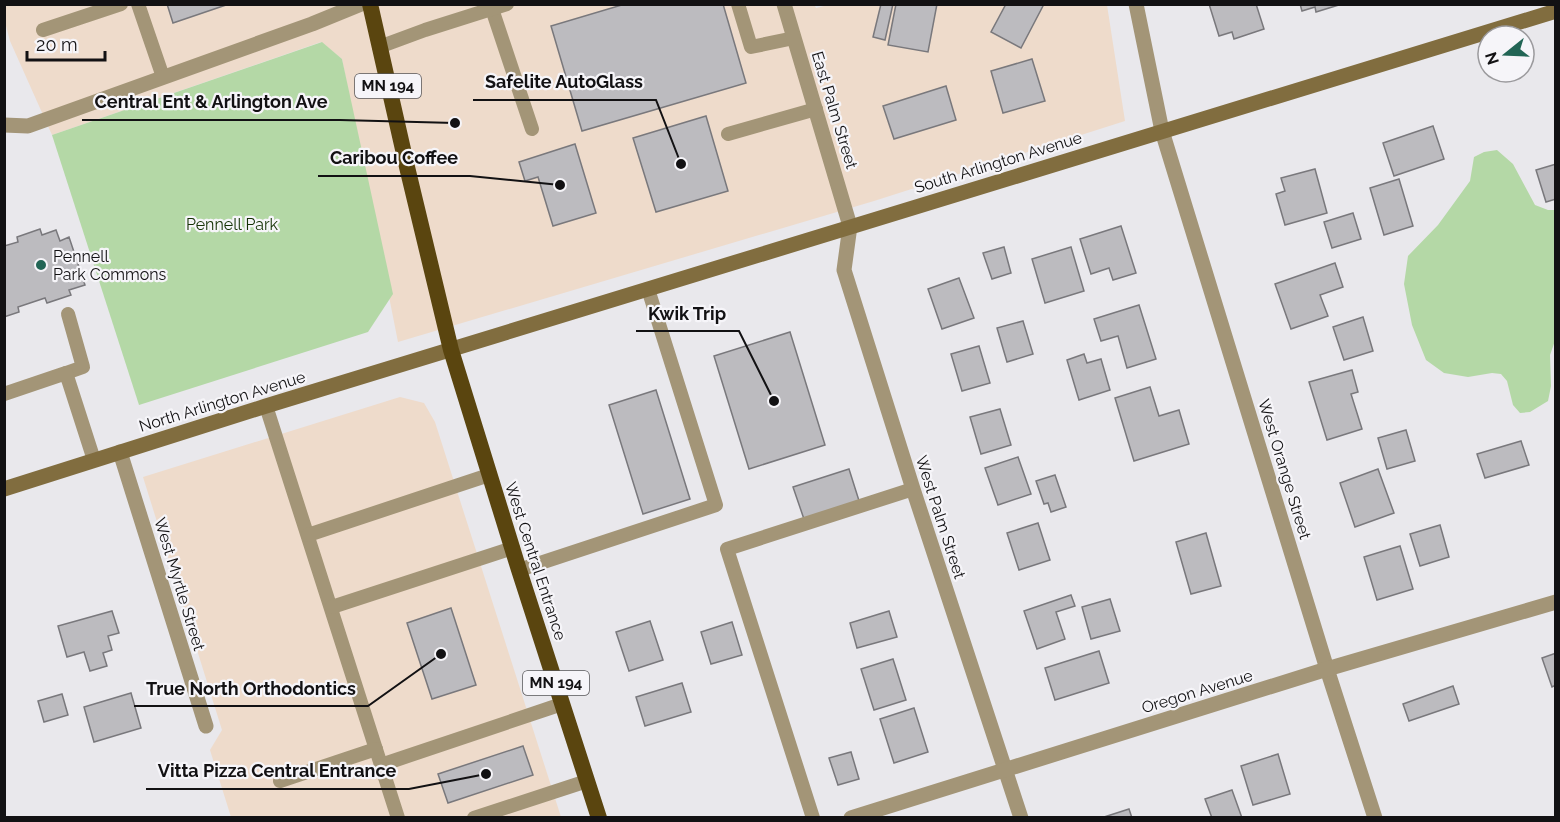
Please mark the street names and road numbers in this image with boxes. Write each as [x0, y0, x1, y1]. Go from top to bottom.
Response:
street label: East Palm Street [808, 49, 862, 172]
road number: MN 194 [355, 74, 421, 98]
street label: South Arlington Avenue [912, 128, 1084, 197]
street label: North Arlington Avenue [137, 367, 308, 436]
street label: West Orange Street [1254, 397, 1315, 542]
street label: West Palm Street [912, 453, 970, 582]
street label: West Central Entrance [501, 480, 570, 643]
street label: West Myrtle Street [150, 515, 209, 654]
street label: Oregon Avenue [1139, 666, 1255, 717]
road number: MN 194 [523, 671, 589, 695]

